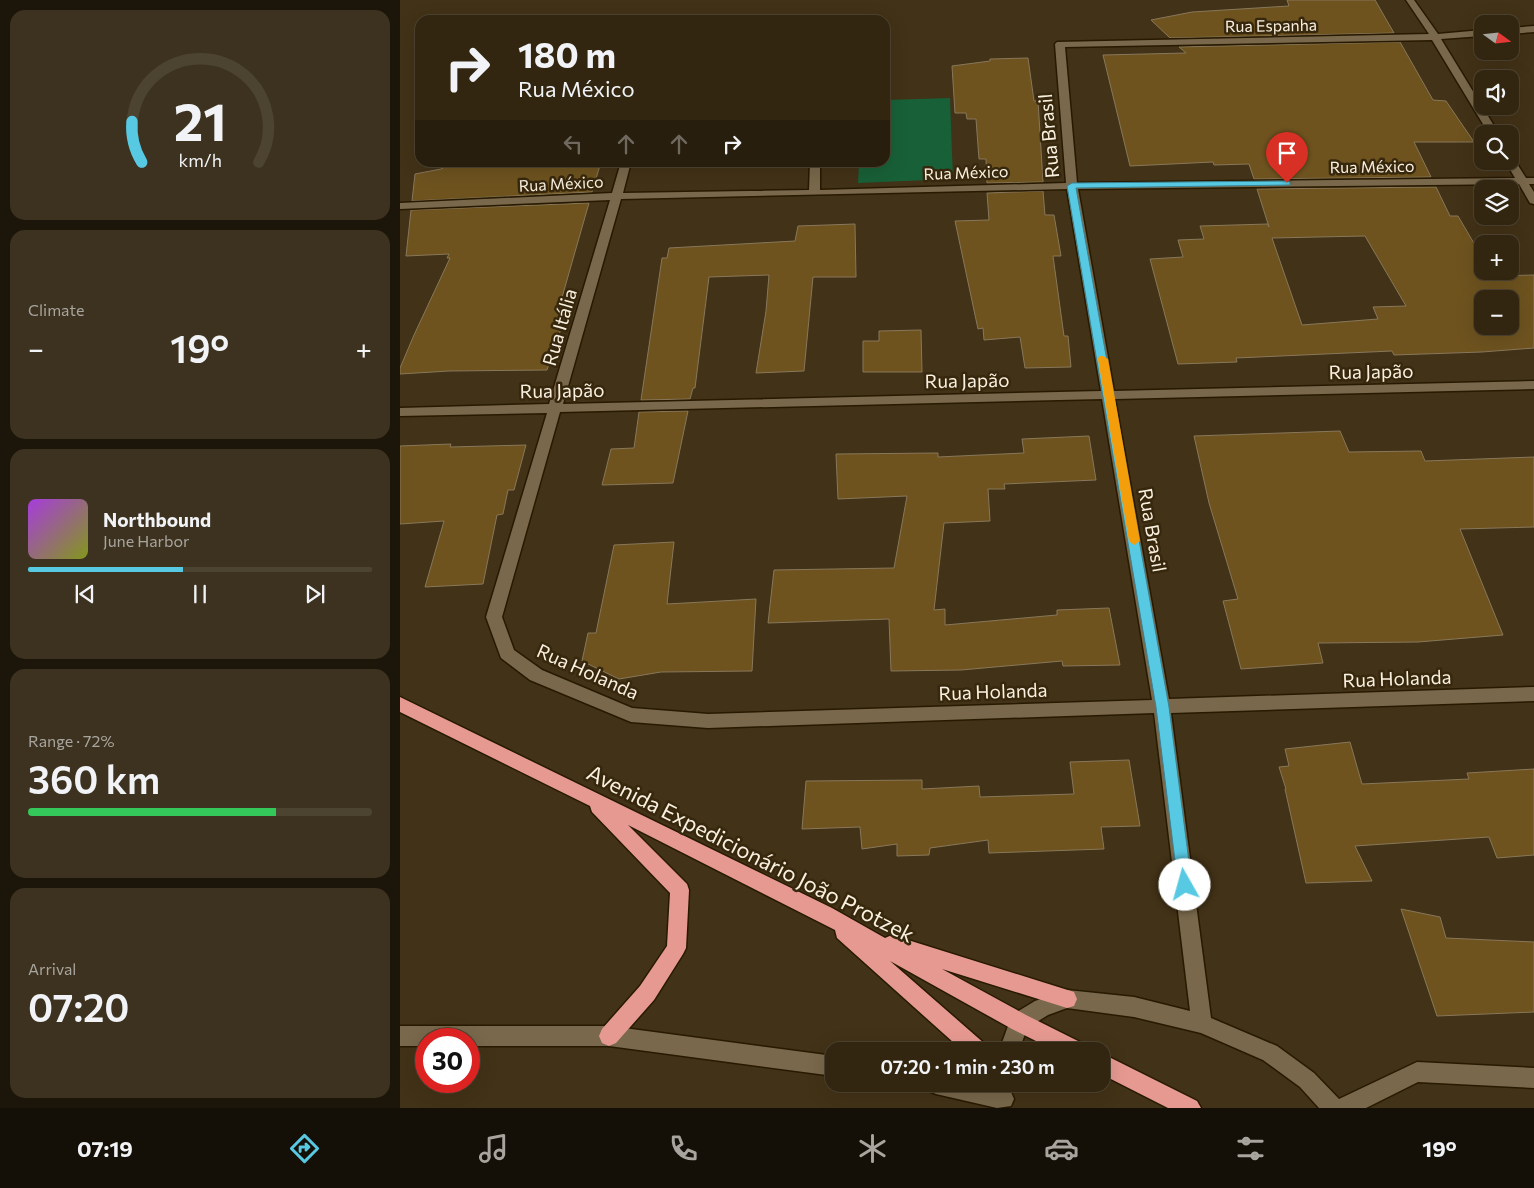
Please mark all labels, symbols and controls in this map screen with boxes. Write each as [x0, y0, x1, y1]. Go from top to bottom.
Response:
street label: Rua Espanha [1225, 15, 1317, 35]
north arrow [1474, 15, 1519, 60]
map controls [1474, 15, 1519, 335]
text: 180 m [518, 32, 616, 75]
icon: right [435, 35, 500, 100]
button: sound [1474, 70, 1519, 115]
text: Rua México [518, 75, 635, 102]
text: 21 [173, 88, 227, 152]
street label: Rua Brasil [1033, 93, 1063, 179]
button: search [1474, 125, 1519, 170]
icon: left [559, 130, 587, 158]
icon: ahead [612, 130, 640, 158]
icon: ahead [665, 130, 693, 158]
icon: right [718, 130, 746, 158]
pin [1266, 132, 1308, 183]
icon: arrive [1273, 139, 1301, 167]
text: km/h [178, 149, 222, 171]
street label: Rua México [1329, 156, 1415, 176]
street label: Rua México [923, 161, 1009, 183]
street label: Rua México [518, 171, 604, 195]
button: layers [1474, 180, 1519, 225]
button: + [1474, 235, 1519, 280]
street label: Rua Itália [537, 286, 581, 368]
button: − [1474, 290, 1519, 335]
text: Climate [28, 300, 84, 319]
text: 19° [170, 324, 229, 371]
text: − [28, 331, 44, 365]
text: + [356, 331, 372, 365]
street label: Rua Japão [1328, 359, 1414, 383]
street label: Rua Japão [924, 368, 1010, 392]
street label: Rua Japão [519, 378, 605, 402]
street label: Rua Brasil [1134, 486, 1172, 574]
text: Northbound [103, 508, 211, 531]
text: June Harbor [103, 531, 189, 550]
icon: previous [71, 580, 99, 608]
icon: pause [186, 580, 214, 608]
icon: next [301, 580, 329, 608]
street label: Rua Holanda [534, 638, 642, 704]
street label: Rua Holanda [1342, 665, 1452, 691]
street label: Rua Holanda [938, 678, 1048, 704]
text: Range · 72% [28, 731, 114, 750]
text: 360 km [28, 755, 160, 802]
street label: Avenida Expedicionário João Protzek [583, 758, 919, 948]
position arrow [1158, 858, 1210, 910]
text: Arrival [28, 959, 76, 978]
text: 07:20 [28, 983, 129, 1030]
speed limit sign: 30 [415, 1028, 480, 1093]
text: 07:20 · 1 min · 230 m [880, 1055, 1055, 1078]
icon: directions [287, 1131, 322, 1166]
icon: music [476, 1131, 511, 1166]
icon: phone [666, 1131, 701, 1166]
icon: climate [855, 1131, 890, 1166]
icon: car [1044, 1131, 1079, 1166]
icon: filters [1233, 1131, 1268, 1166]
text: 07:19 [77, 1135, 133, 1162]
text: 19° [1422, 1135, 1457, 1162]

